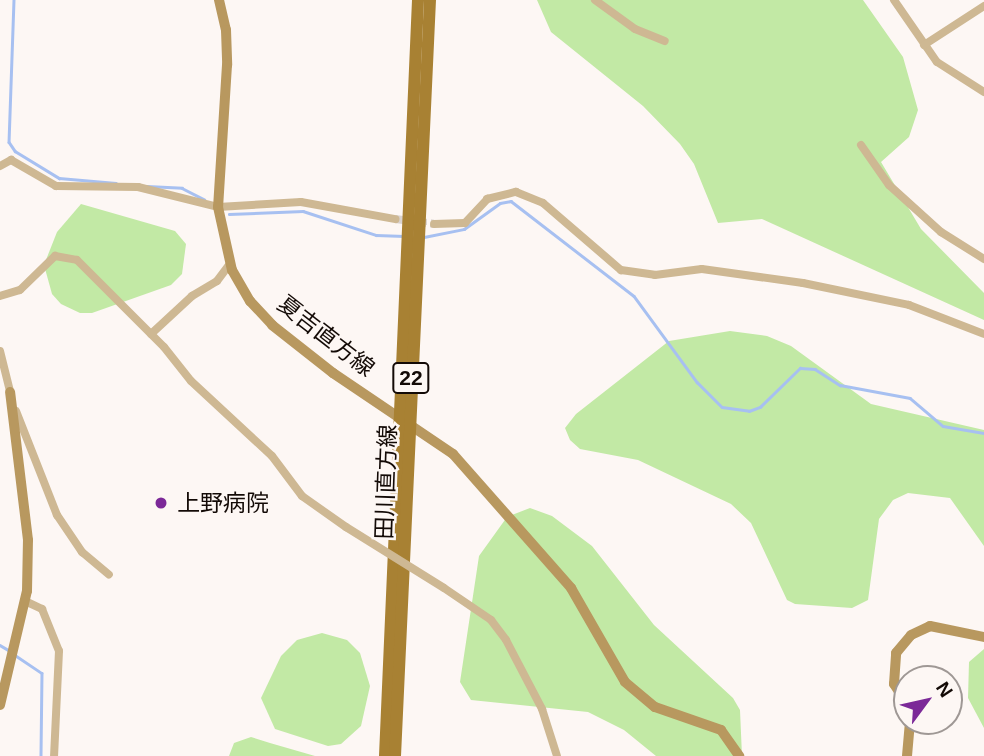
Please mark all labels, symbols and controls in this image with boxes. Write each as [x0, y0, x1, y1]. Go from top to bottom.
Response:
street label: 夏吉直方線 [272, 290, 380, 382]
road number: 22 [392, 360, 430, 396]
street label: 田川直方線 [370, 424, 402, 540]
place label: 上野病院 [177, 489, 269, 517]
marker: 上野病院 [151, 493, 171, 513]
north arrow [893, 665, 963, 735]
text: N [932, 678, 957, 701]

